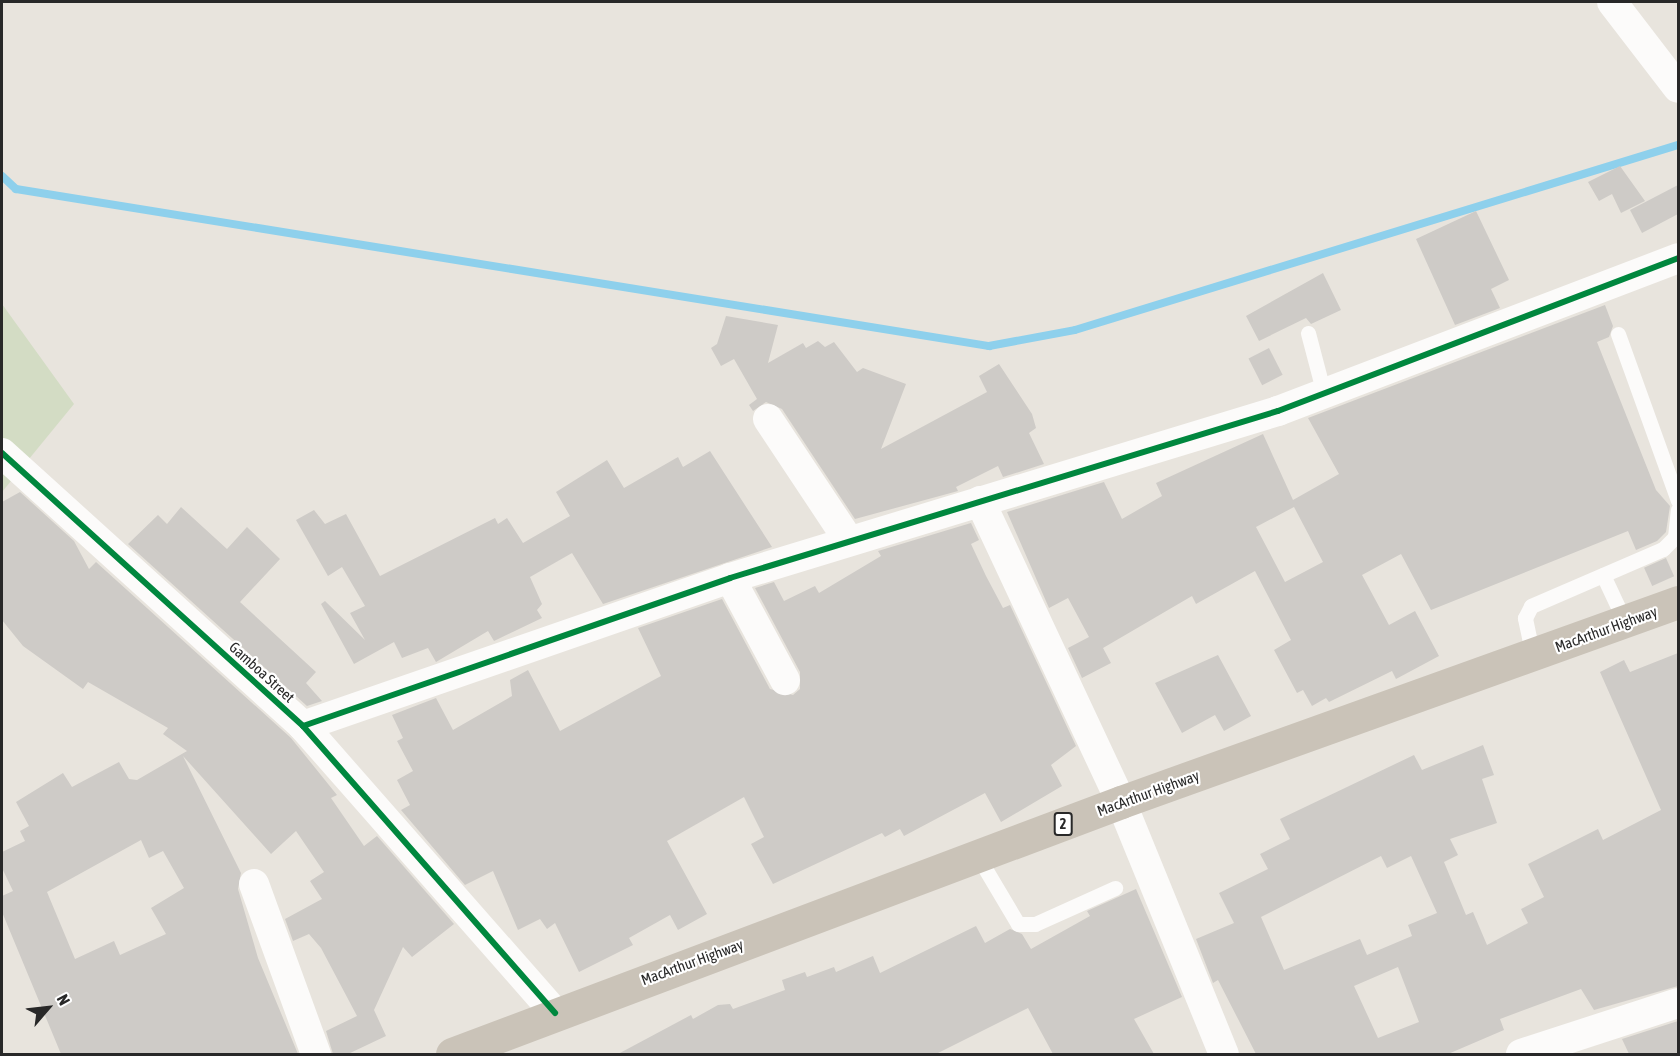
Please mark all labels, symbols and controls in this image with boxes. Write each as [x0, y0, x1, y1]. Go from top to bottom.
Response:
street label: MacArthur Highway [1552, 602, 1660, 656]
street label: Gamboa Street [226, 638, 298, 706]
street label: MacArthur Highway [1094, 766, 1202, 820]
road number: 2 [1052, 813, 1074, 835]
street label: MacArthur Highway [638, 935, 746, 989]
north arrow [18, 978, 78, 1038]
text: N [54, 991, 74, 1008]

